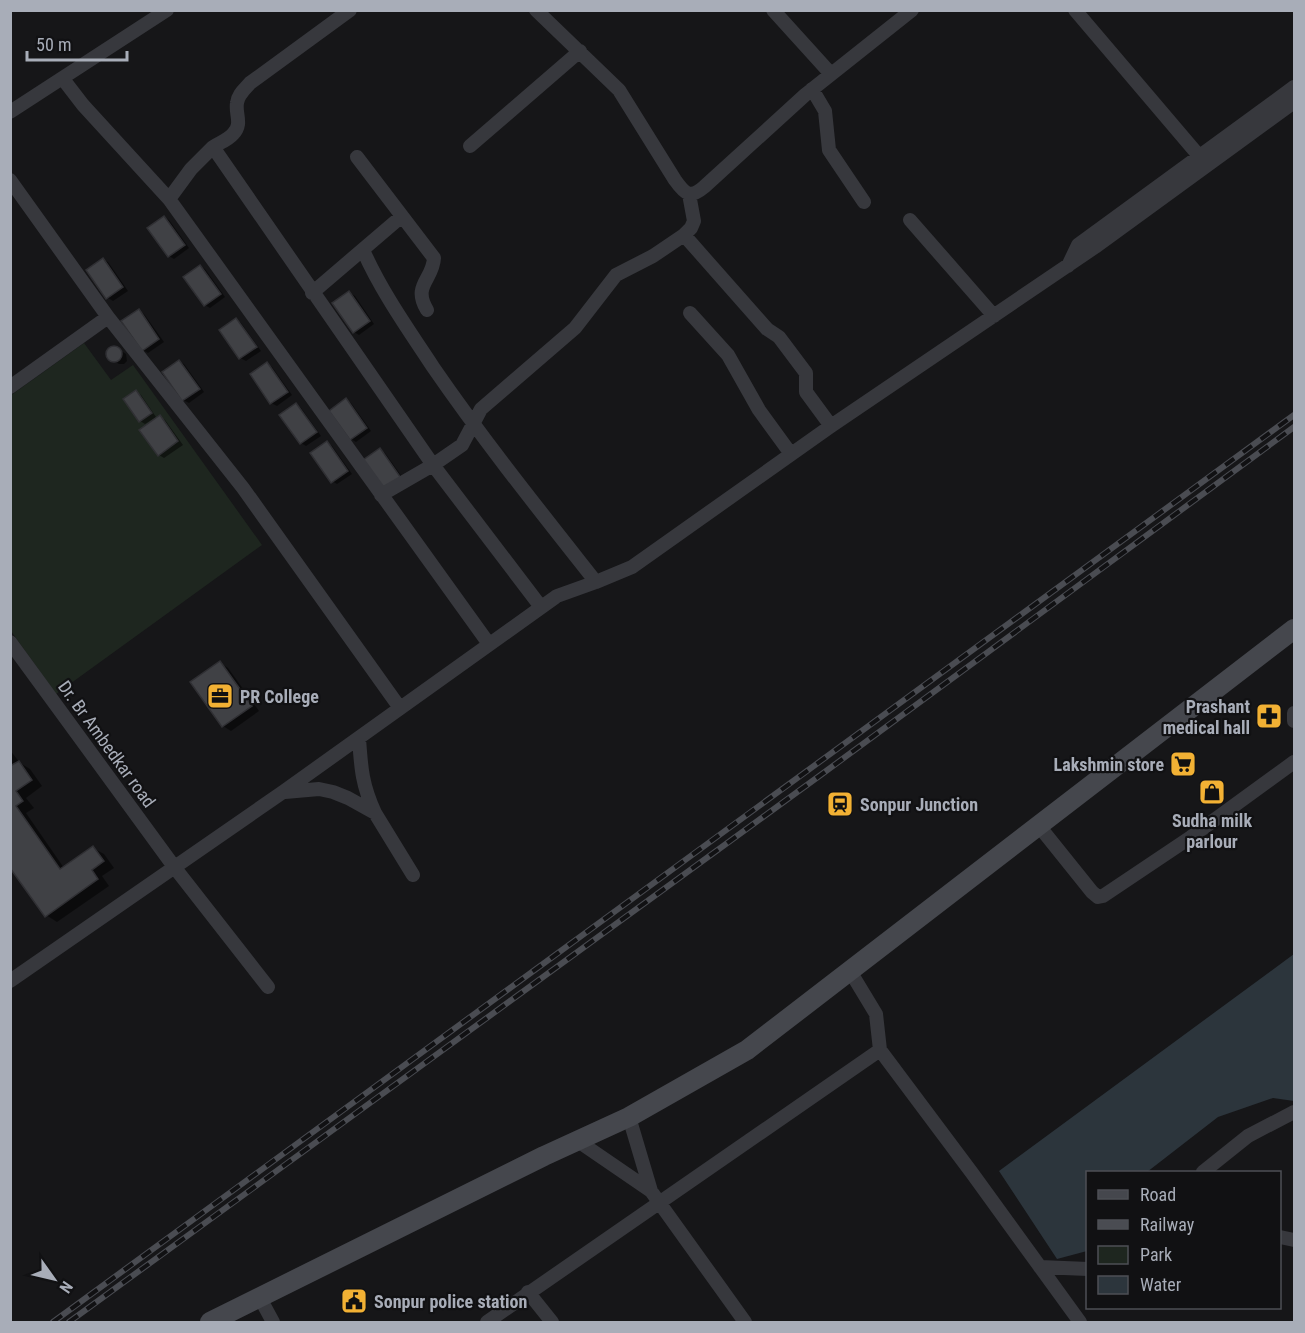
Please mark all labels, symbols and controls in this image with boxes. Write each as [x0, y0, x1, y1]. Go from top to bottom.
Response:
scale bar [27, 24, 128, 62]
text: 50 m [36, 34, 71, 55]
street label: Dr. Br Ambedkar road [54, 677, 160, 811]
office icon: PR College [205, 681, 235, 711]
place label: PR College [240, 686, 319, 707]
place label: Prashant medical hall [1163, 696, 1250, 738]
pharmacy icon: Prashant medical hall [1254, 701, 1284, 731]
supermarket icon: Lakshmin store [1168, 749, 1198, 779]
place label: Lakshmin store [1054, 754, 1164, 775]
shop icon: Sudha milk parlour [1197, 777, 1227, 807]
station icon: Sonpur Junction [825, 789, 855, 819]
place label: Sonpur Junction [860, 794, 978, 815]
place label: Sudha milk parlour [1172, 810, 1252, 852]
legend [1086, 1171, 1281, 1309]
text: Road [1140, 1184, 1176, 1205]
text: Railway [1140, 1214, 1195, 1235]
text: Park [1140, 1244, 1172, 1265]
north arrow [24, 1249, 84, 1309]
text: Water [1140, 1274, 1182, 1295]
text: N [55, 1278, 77, 1296]
public building icon: Sonpur police station [339, 1286, 369, 1316]
place label: Sonpur police station [374, 1291, 527, 1312]

